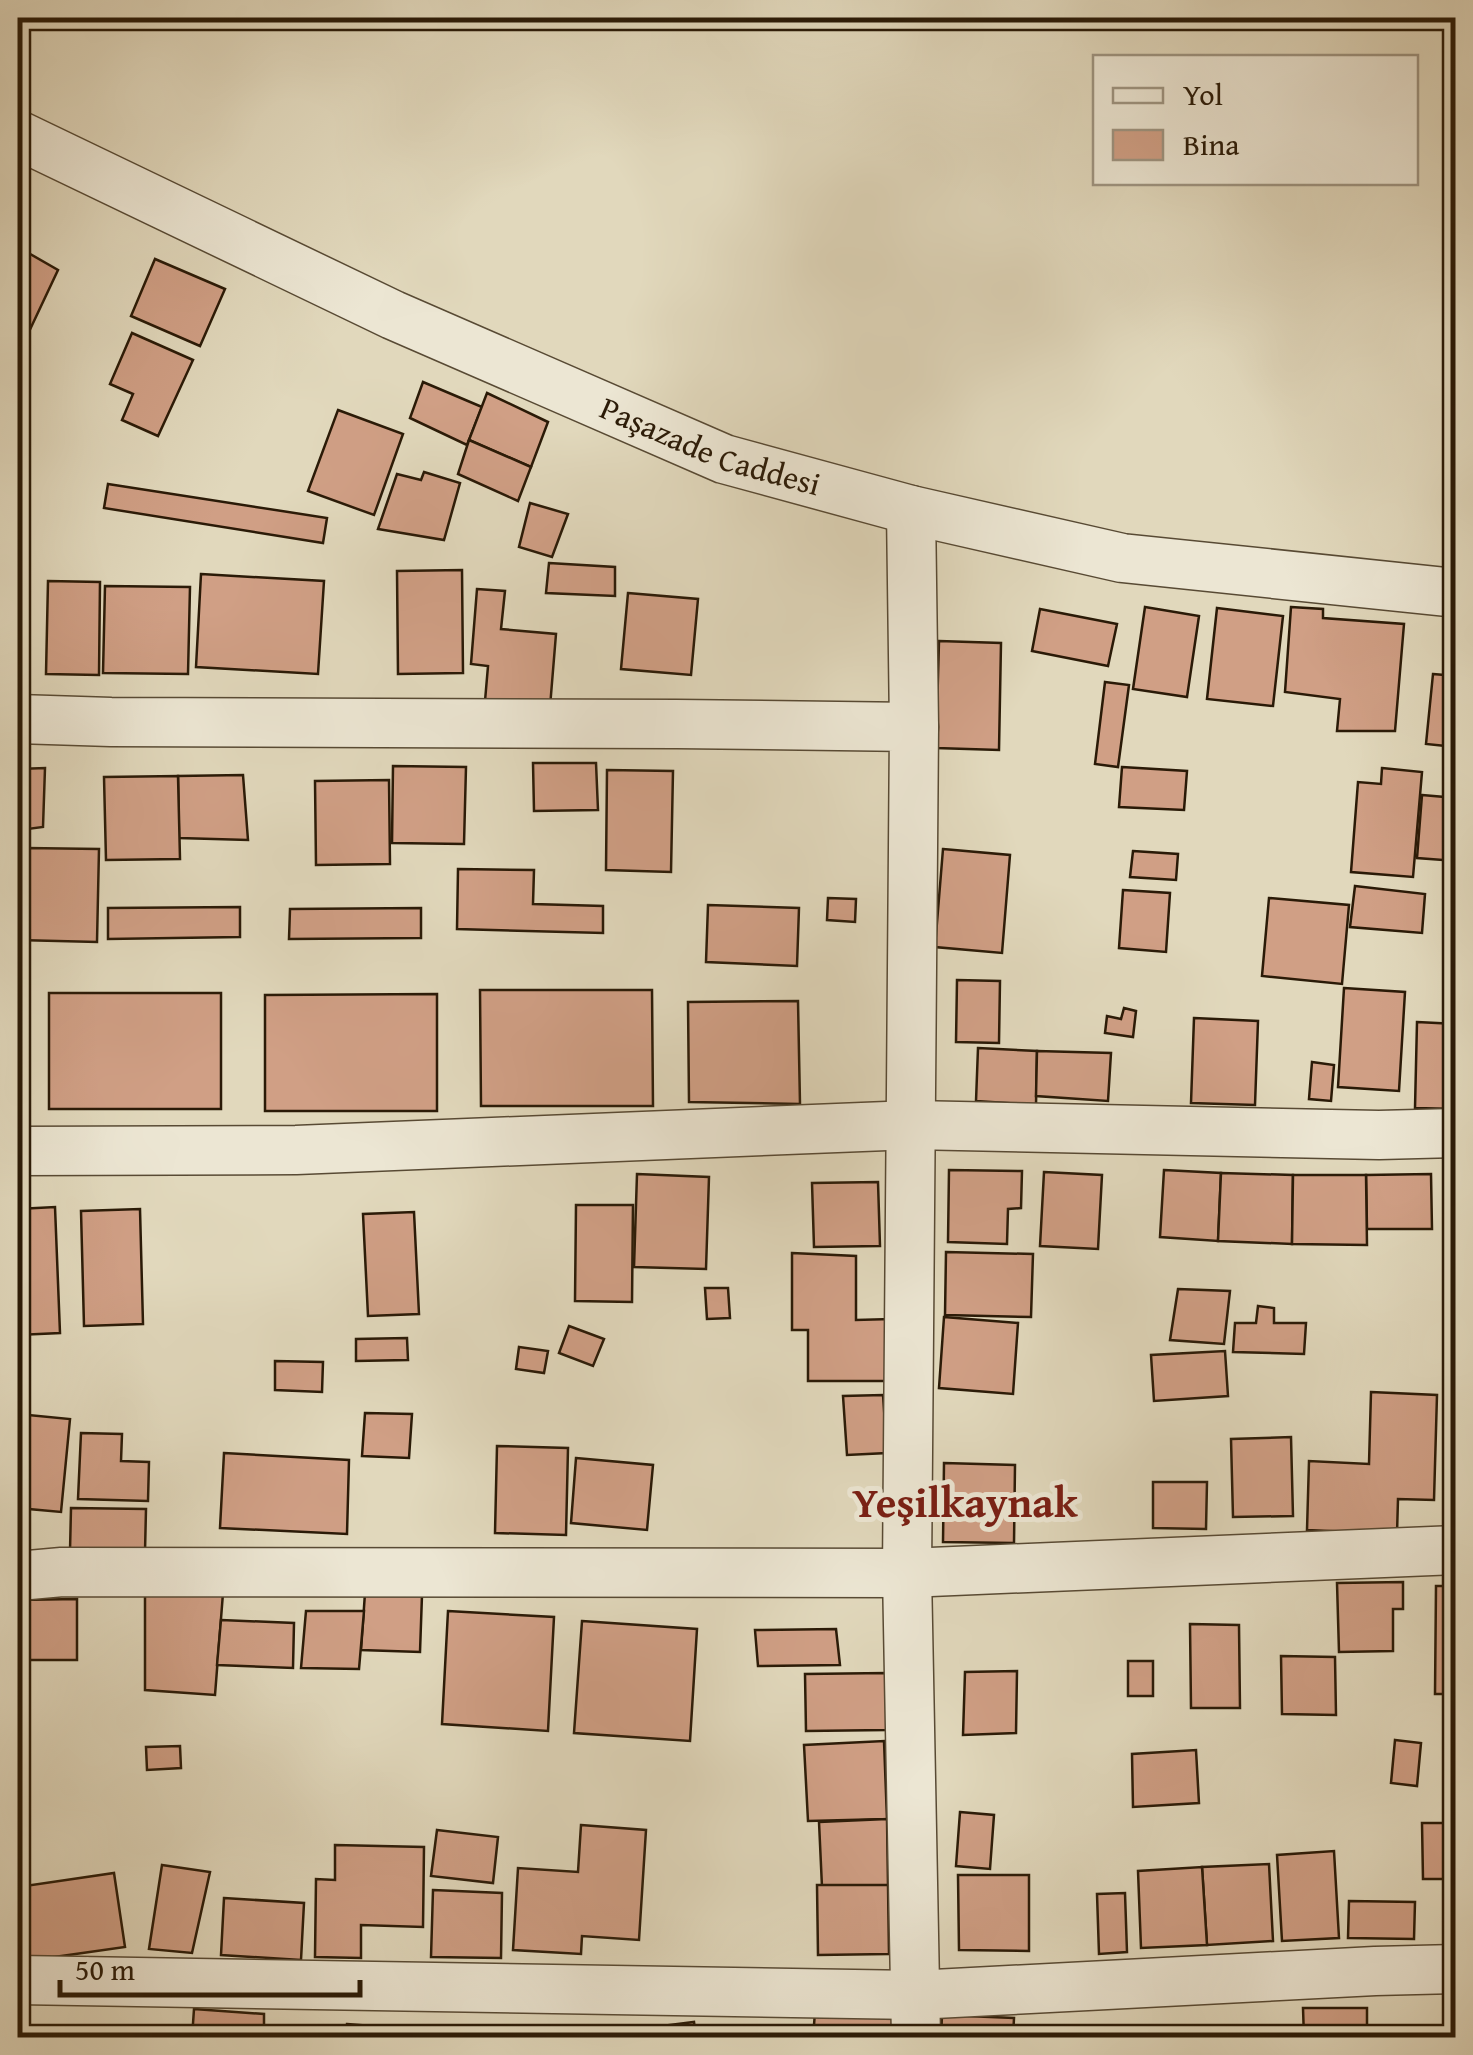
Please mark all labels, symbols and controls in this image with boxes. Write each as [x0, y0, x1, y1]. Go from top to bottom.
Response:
legend [1093, 55, 1418, 185]
text: Yol [1183, 72, 1223, 116]
text: Bina [1183, 122, 1239, 166]
street label: Paşazade Caddesi [593, 384, 826, 507]
district label: Yeşilkaynak [852, 1471, 1079, 1532]
scale bar [60, 1935, 360, 1997]
text: 50 m [75, 1947, 135, 1991]

